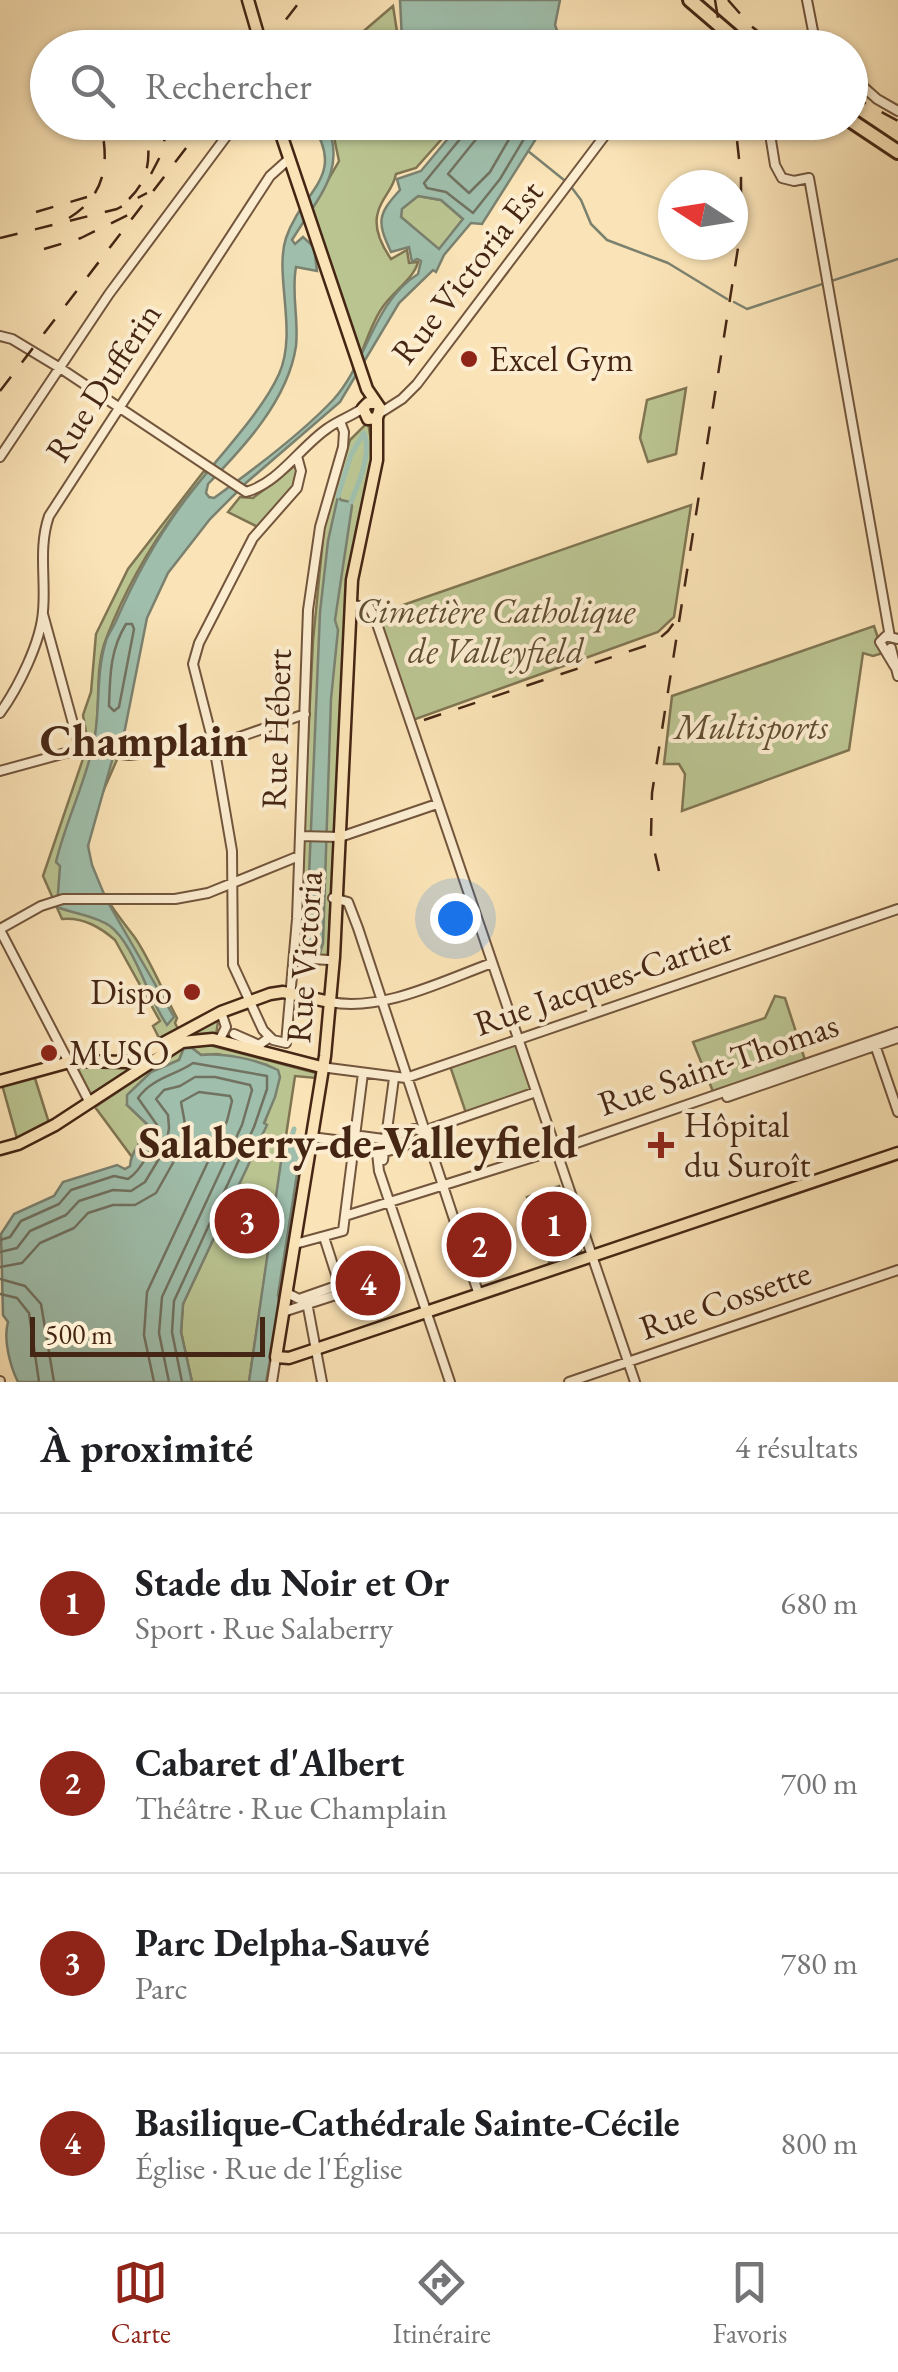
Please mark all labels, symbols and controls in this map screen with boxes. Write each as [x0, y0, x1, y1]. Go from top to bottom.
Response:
search box [30, 30, 868, 140]
icon: search [65, 58, 120, 113]
text: Rechercher [145, 61, 312, 110]
north arrow [658, 170, 748, 260]
street label: Rue Victoria Est [381, 171, 552, 373]
street label: Rue Dufferin [35, 294, 171, 470]
place label: Excel Gym [489, 336, 634, 381]
marker: Excel Gym [458, 348, 480, 370]
park label: Cimetière Catholique de Valleyfield [356, 588, 637, 674]
street label: Rue Hébert [250, 648, 301, 810]
park label: Multisports [672, 704, 828, 750]
district label: Champlain [40, 711, 248, 769]
street label: Rue Victoria [275, 869, 332, 1044]
your location [430, 893, 481, 944]
street label: Rue Jacques-Cartier [468, 915, 738, 1046]
place label: Dispo [90, 969, 172, 1014]
marker: Dispo [181, 981, 203, 1003]
street label: Rue Saint-Thomas [592, 1001, 844, 1126]
place label: MUSO [69, 1030, 169, 1075]
marker: MUSO [38, 1042, 60, 1064]
place label: Hôpital du Suroît [684, 1102, 810, 1187]
district label: Salaberry-de-Valleyfield [138, 1113, 578, 1171]
marker: Hôpital du Suroît [648, 1132, 674, 1158]
pin: 3 [214, 1184, 280, 1258]
pin: 1 [522, 1186, 586, 1262]
pin: 2 [446, 1208, 512, 1282]
pin: 4 [336, 1246, 400, 1320]
street label: Rue Cossette [633, 1249, 816, 1350]
scale bar [30, 1312, 265, 1356]
text: 500 m [45, 1316, 113, 1352]
text: À proximité [40, 1420, 253, 1475]
text: 4 résultats [735, 1426, 858, 1468]
text: Stade du Noir et Or [135, 1558, 449, 1607]
text: 1 [64, 1582, 81, 1624]
text: 680 m [781, 1582, 858, 1624]
text: Sport · Rue Salaberry [135, 1607, 393, 1649]
text: Cabaret d'Albert [135, 1738, 404, 1787]
text: 2 [64, 1762, 81, 1804]
text: 700 m [781, 1762, 858, 1804]
text: Théâtre · Rue Champlain [135, 1787, 447, 1829]
text: Parc Delpha-Sauvé [135, 1918, 430, 1967]
text: 3 [64, 1942, 81, 1984]
text: 780 m [781, 1942, 858, 1984]
text: Parc [135, 1967, 188, 2009]
text: Basilique-Cathédrale Sainte-Cécile [135, 2098, 680, 2147]
text: 4 [64, 2122, 81, 2164]
text: 800 m [781, 2122, 858, 2164]
text: Église · Rue de l'Église [135, 2147, 403, 2189]
tab: Carte [111, 2255, 171, 2351]
tab: Itinéraire [392, 2255, 491, 2351]
tab: Favoris [712, 2255, 787, 2351]

